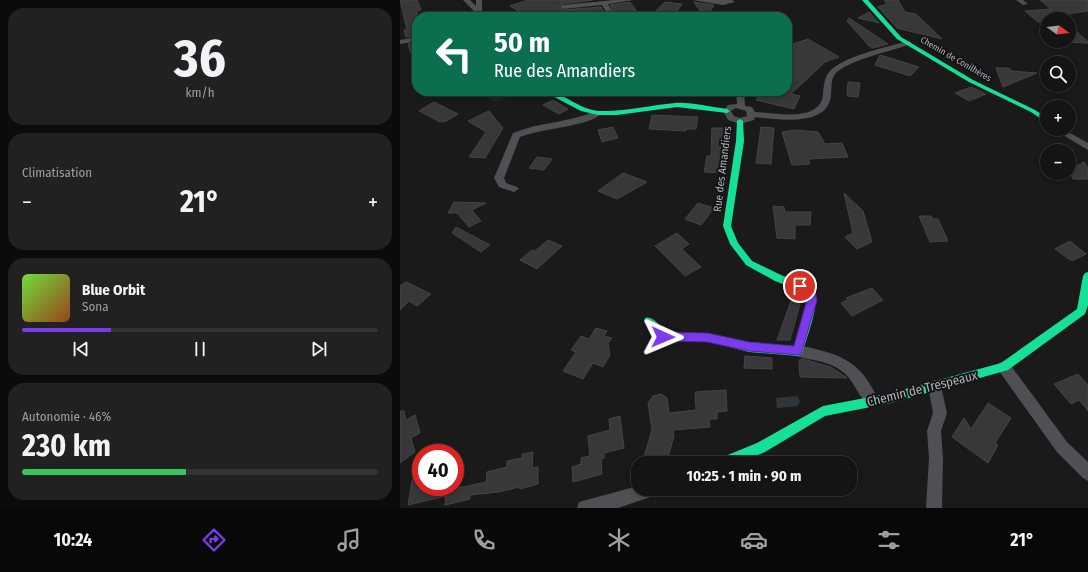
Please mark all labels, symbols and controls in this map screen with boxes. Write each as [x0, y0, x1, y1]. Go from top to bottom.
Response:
north arrow [1040, 12, 1076, 48]
map controls [1040, 12, 1076, 180]
text: 50 m [494, 26, 550, 59]
text: 36 [174, 27, 226, 90]
icon: left [428, 28, 480, 80]
street label: Chemin de Conilhères [919, 35, 993, 83]
button: search [1040, 56, 1076, 92]
text: Rue des Amandiers [494, 60, 635, 82]
text: km/h [186, 85, 215, 100]
button: + [1040, 100, 1076, 136]
street label: Rue des Amandiers [711, 125, 734, 213]
button: − [1040, 144, 1076, 180]
text: Climatisation [22, 165, 92, 180]
text: 21° [180, 184, 220, 220]
text: − [22, 189, 32, 216]
text: + [368, 189, 378, 216]
pin [783, 269, 817, 303]
icon: arrive [789, 275, 811, 297]
text: Blue Orbit [82, 281, 145, 299]
text: Sona [82, 299, 109, 314]
position arrow [642, 316, 684, 358]
icon: previous [70, 338, 92, 360]
icon: pause [189, 338, 211, 360]
icon: next [308, 338, 330, 360]
street label: Chemin de Trespeaux [865, 367, 979, 409]
text: Autonomie · 46% [22, 409, 111, 424]
text: 230 km [22, 428, 111, 464]
speed limit sign: 40 [412, 444, 464, 496]
text: 10:25 · 1 min · 90 m [687, 467, 801, 485]
icon: directions [200, 526, 228, 554]
icon: music [335, 526, 363, 554]
icon: phone [470, 526, 498, 554]
icon: climate [605, 526, 633, 554]
icon: car [740, 526, 768, 554]
icon: filters [875, 526, 903, 554]
text: 10:24 [54, 529, 92, 551]
text: 21° [1010, 529, 1034, 551]

